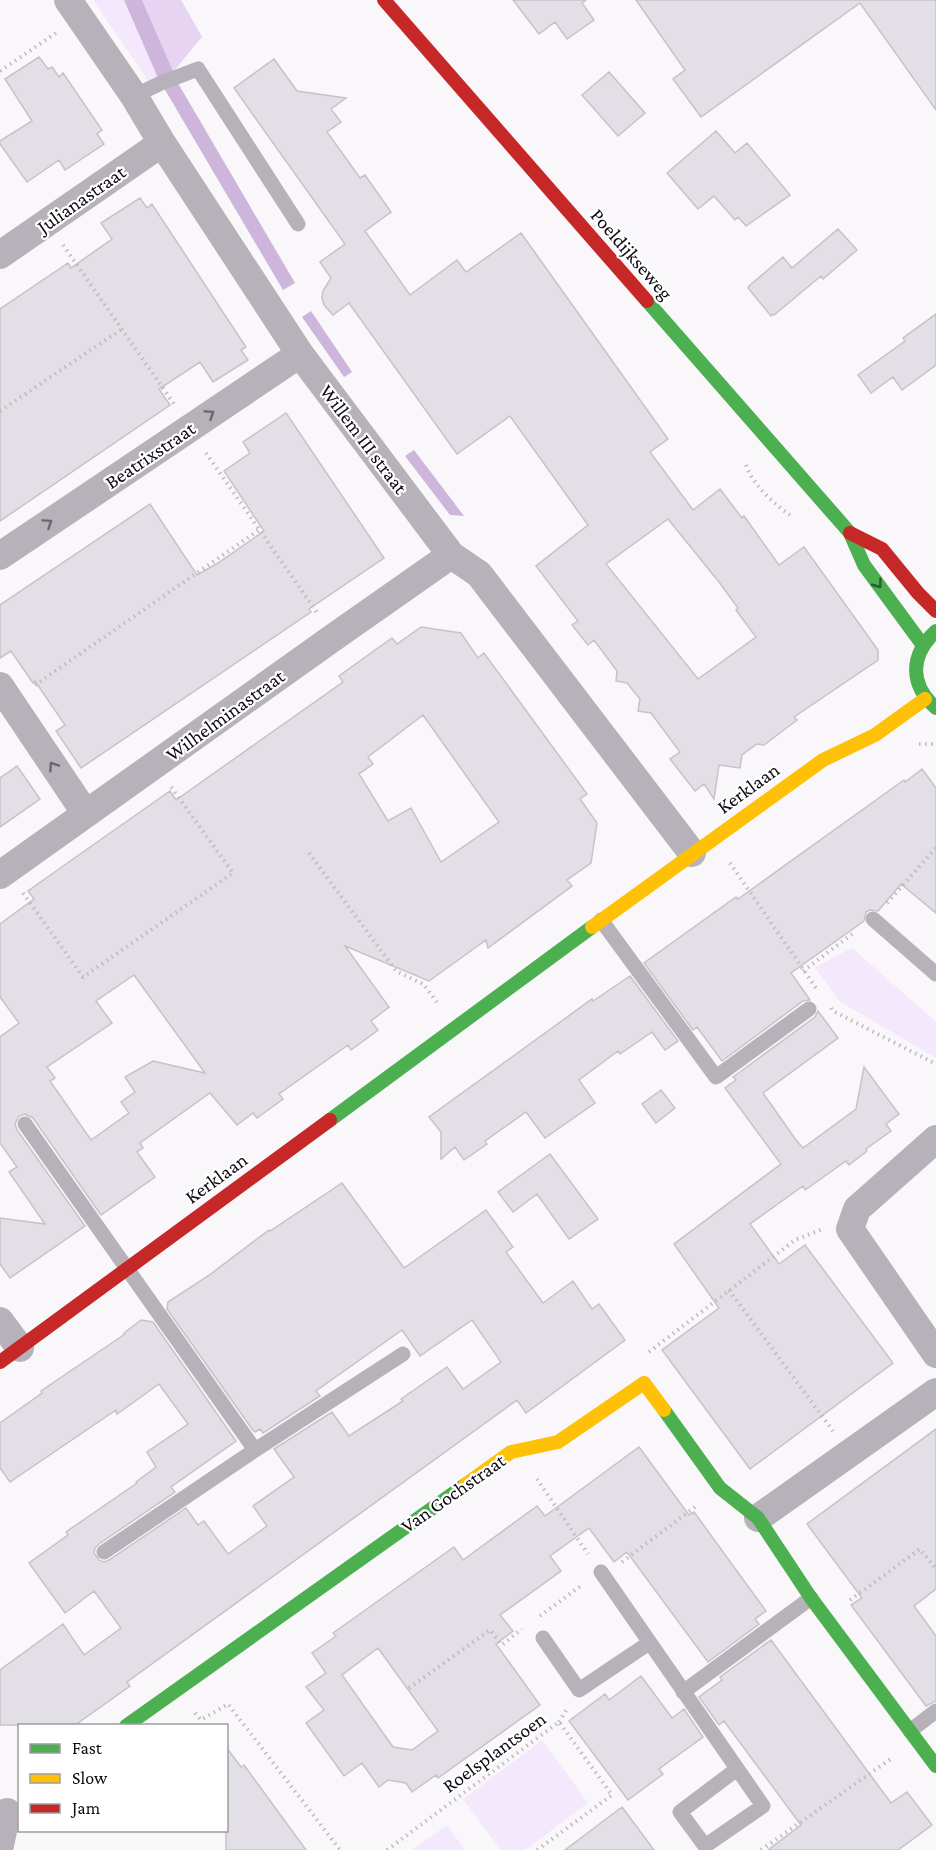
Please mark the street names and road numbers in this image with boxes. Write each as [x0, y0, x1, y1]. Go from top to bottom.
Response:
street label: Julianastraat [31, 160, 130, 239]
street label: Poeldijkseweg [586, 204, 678, 305]
street label: Willem III straat [316, 380, 412, 498]
street label: Beatrixstraat [101, 417, 199, 493]
street label: Wilhelminastraat [162, 664, 289, 765]
street label: Kerklaan [713, 758, 783, 818]
street label: Kerklaan [181, 1148, 251, 1208]
street label: Van Gochstraat [397, 1449, 510, 1537]
street label: Roelsplantsoen [438, 1707, 551, 1798]

